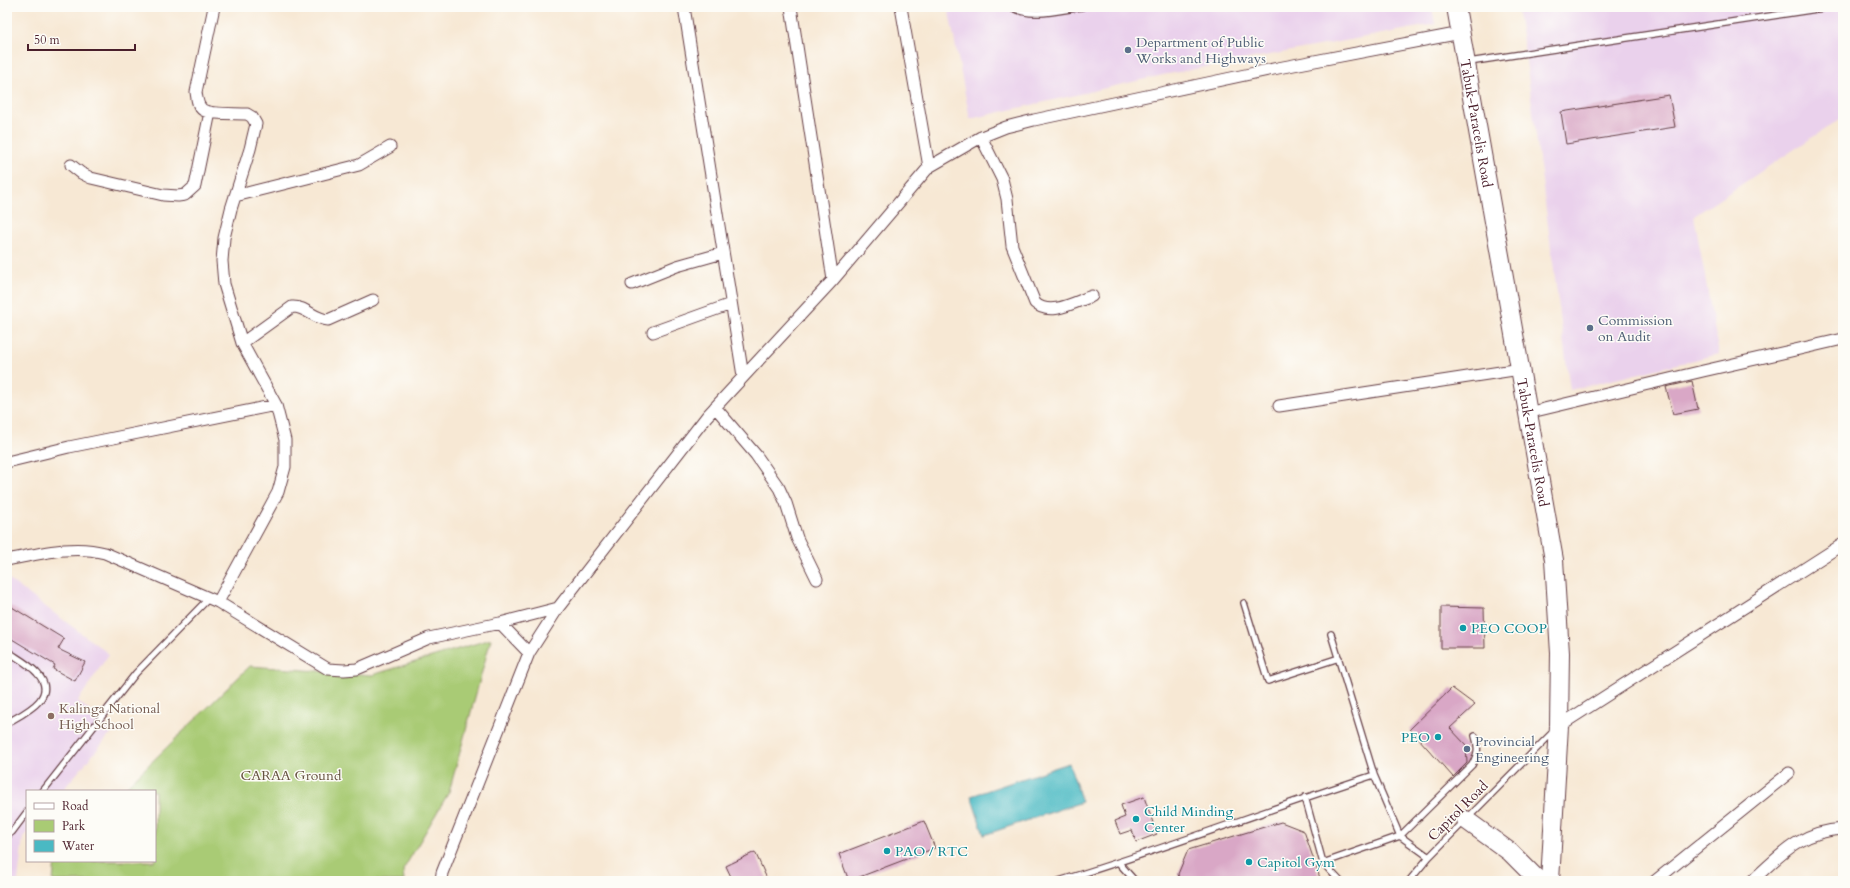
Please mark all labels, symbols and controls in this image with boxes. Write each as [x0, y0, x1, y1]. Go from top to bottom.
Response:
scale bar [28, 26, 135, 52]
text: 50 m [34, 32, 61, 48]
place label: Department of Public Works and Highways [1135, 33, 1266, 68]
marker: Department of Public Works and Highways [1123, 45, 1133, 55]
street label: Tabuk-Paracelis Road [1456, 57, 1497, 190]
place label: Commission on Audit [1598, 311, 1673, 346]
marker: Commission on Audit [1585, 323, 1595, 333]
street label: Tabuk-Paracelis Road [1512, 376, 1554, 509]
place label: PEO COOP [1471, 619, 1547, 638]
marker: PEO COOP [1458, 623, 1468, 633]
place label: Kalinga National High School [59, 699, 161, 734]
marker: Kalinga National High School [46, 711, 56, 721]
place label: PEO [1401, 728, 1430, 747]
marker: PEO [1433, 732, 1443, 742]
place label: Provincial Engineering [1475, 732, 1549, 767]
marker: Provincial Engineering [1462, 744, 1472, 754]
park label: CARAA Ground [241, 766, 342, 785]
street label: Capitol Road [1424, 776, 1493, 845]
legend [26, 790, 156, 862]
text: Road [62, 798, 89, 814]
place label: Child Minding Center [1144, 802, 1234, 837]
marker: Child Minding Center [1131, 814, 1141, 824]
text: Park [62, 818, 86, 834]
text: Water [61, 838, 95, 854]
place label: PAO / RTC [895, 842, 968, 861]
marker: PAO / RTC [882, 846, 892, 856]
place label: Capitol Gym [1257, 853, 1335, 872]
marker: Capitol Gym [1244, 857, 1254, 867]

